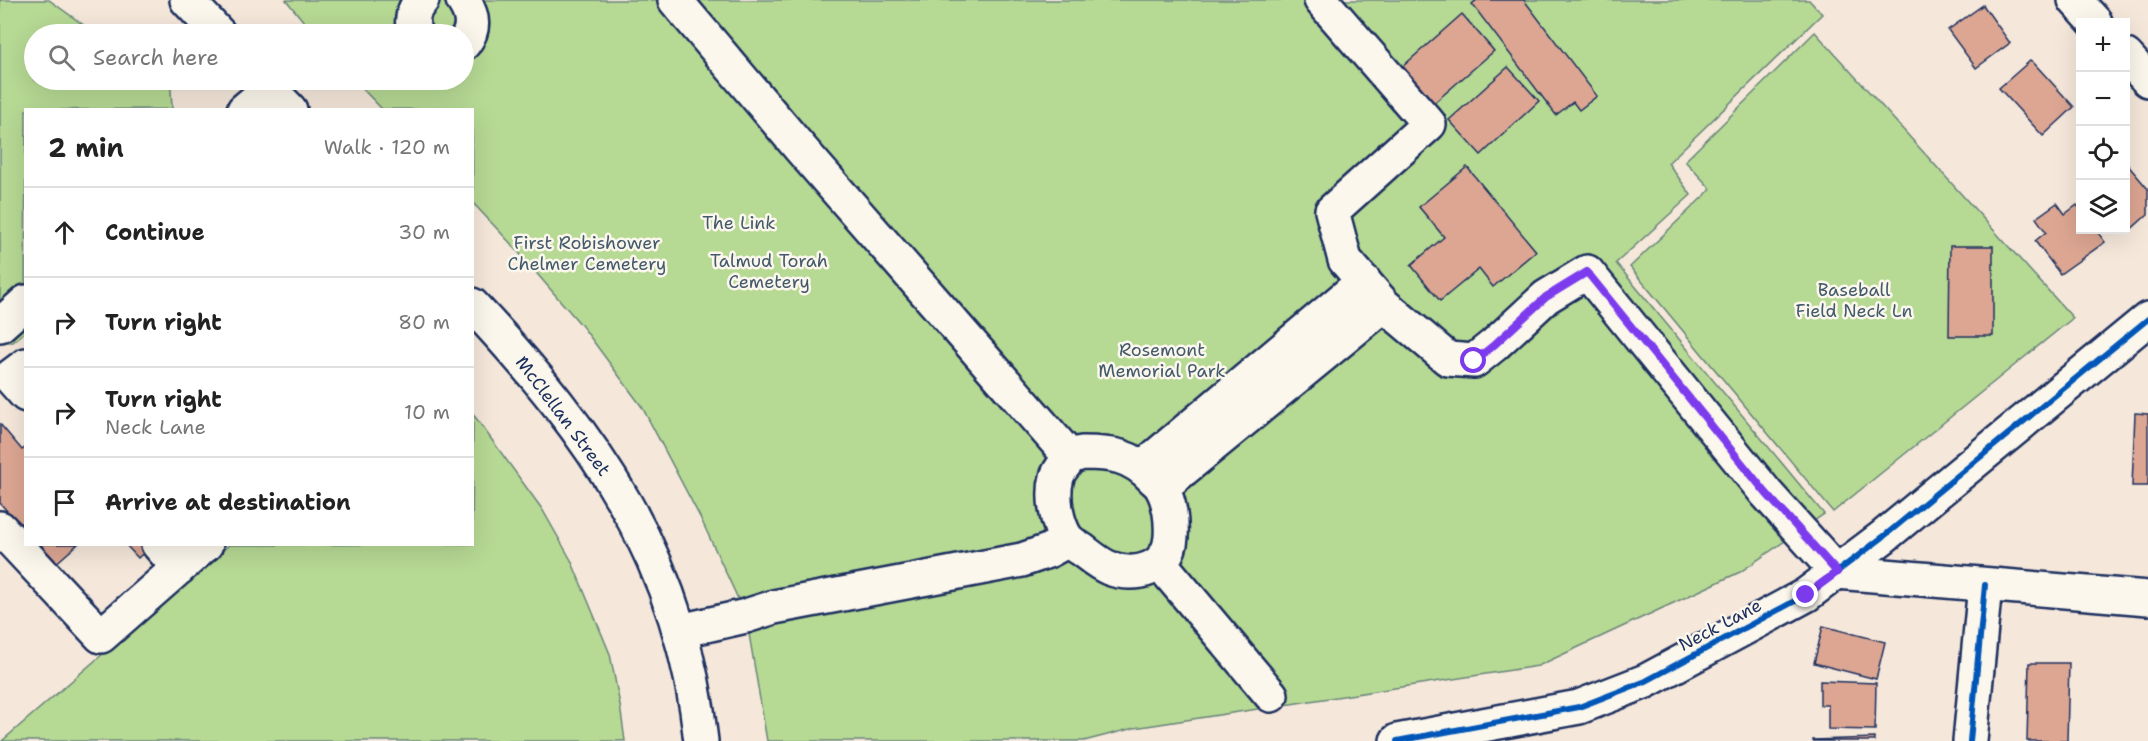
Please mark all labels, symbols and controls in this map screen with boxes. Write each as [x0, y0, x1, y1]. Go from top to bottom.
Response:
map controls [2076, 18, 2130, 234]
button: + [2076, 18, 2130, 72]
search box [24, 24, 474, 90]
icon: search [45, 41, 78, 74]
text: Search here [93, 43, 219, 72]
button: − [2076, 72, 2130, 126]
button: locate [2076, 126, 2130, 180]
text: 2 min [48, 130, 124, 165]
text: Walk · 120 m [324, 134, 450, 160]
button: layers [2076, 180, 2130, 234]
park label: The Link [702, 211, 776, 235]
icon: ahead [48, 216, 81, 249]
text: Continue [105, 218, 205, 247]
text: 30 m [398, 219, 450, 245]
park label: First Robishower Chelmer Cemetery [508, 231, 666, 276]
park label: Talmud Torah Cemetery [710, 249, 828, 294]
park label: Baseball Field Neck Ln [1796, 278, 1912, 323]
icon: right [48, 306, 81, 339]
text: Turn right [105, 308, 222, 337]
text: 80 m [398, 309, 450, 335]
park label: Rosemont Memorial Park [1098, 338, 1226, 383]
route start [1460, 347, 1486, 373]
street label: McClellan Street [510, 351, 616, 481]
text: Turn right [105, 385, 222, 414]
icon: right [48, 396, 81, 429]
text: 10 m [404, 399, 450, 425]
text: Neck Lane [105, 414, 206, 440]
icon: arrive [48, 486, 81, 519]
text: Arrive at destination [105, 488, 351, 517]
route end [1792, 581, 1818, 607]
street label: Neck Lane [1674, 593, 1766, 657]

